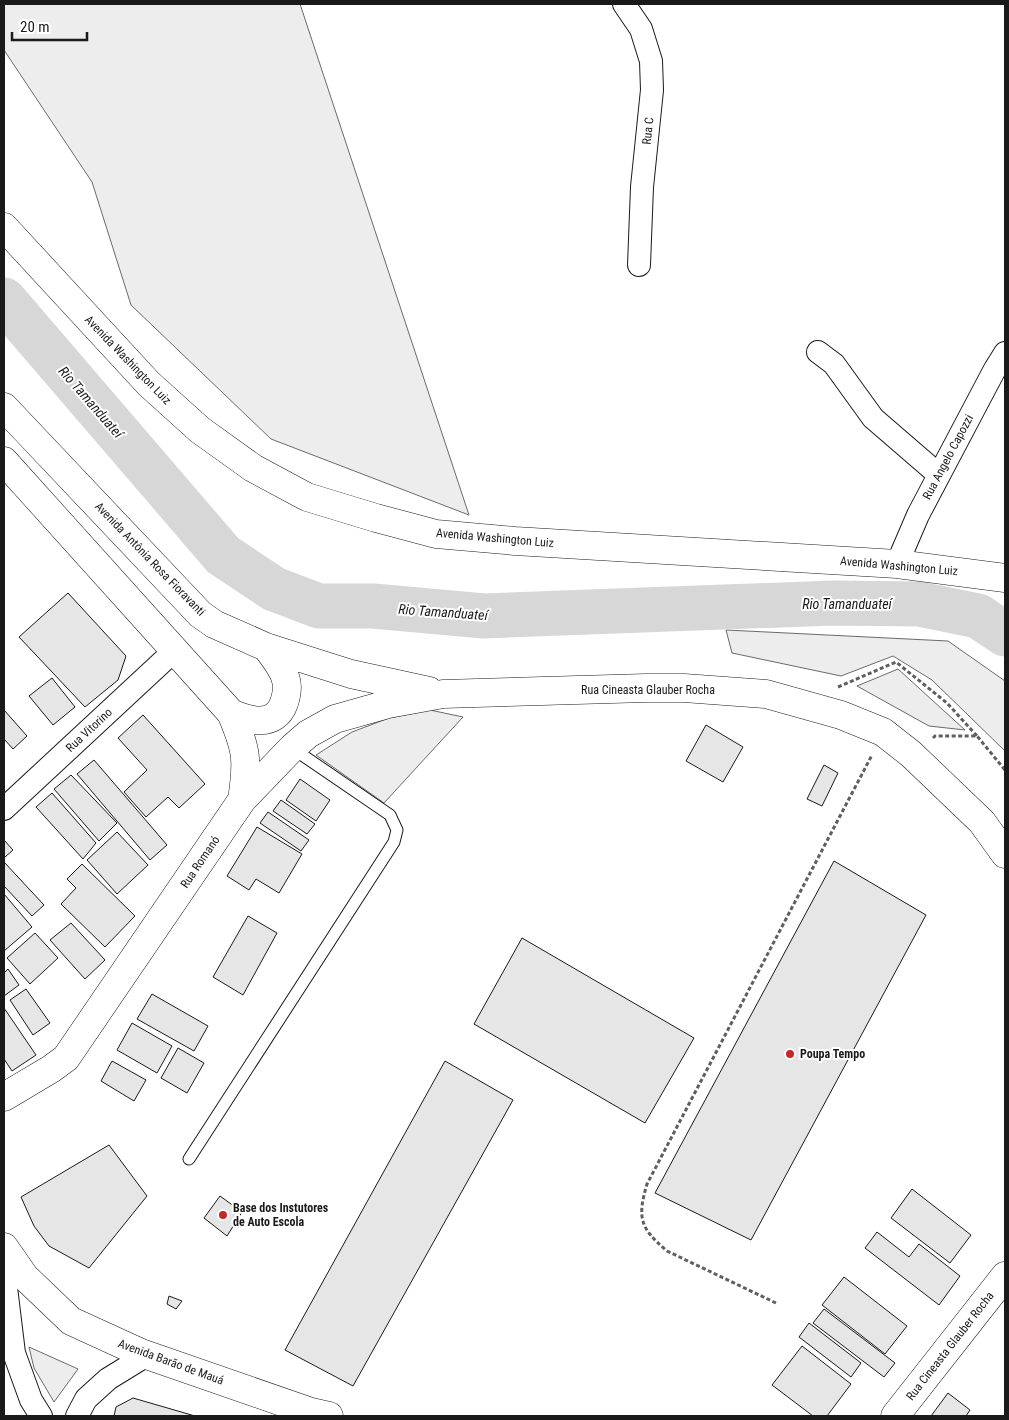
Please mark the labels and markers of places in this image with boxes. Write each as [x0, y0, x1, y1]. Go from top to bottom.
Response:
place label: Poupa Tempo [800, 1047, 865, 1061]
marker: Poupa Tempo [784, 1048, 796, 1060]
place label: Base dos Instutores de Auto Escola [233, 1201, 329, 1229]
marker: Base dos Instutores de Auto Escola [217, 1209, 229, 1221]

